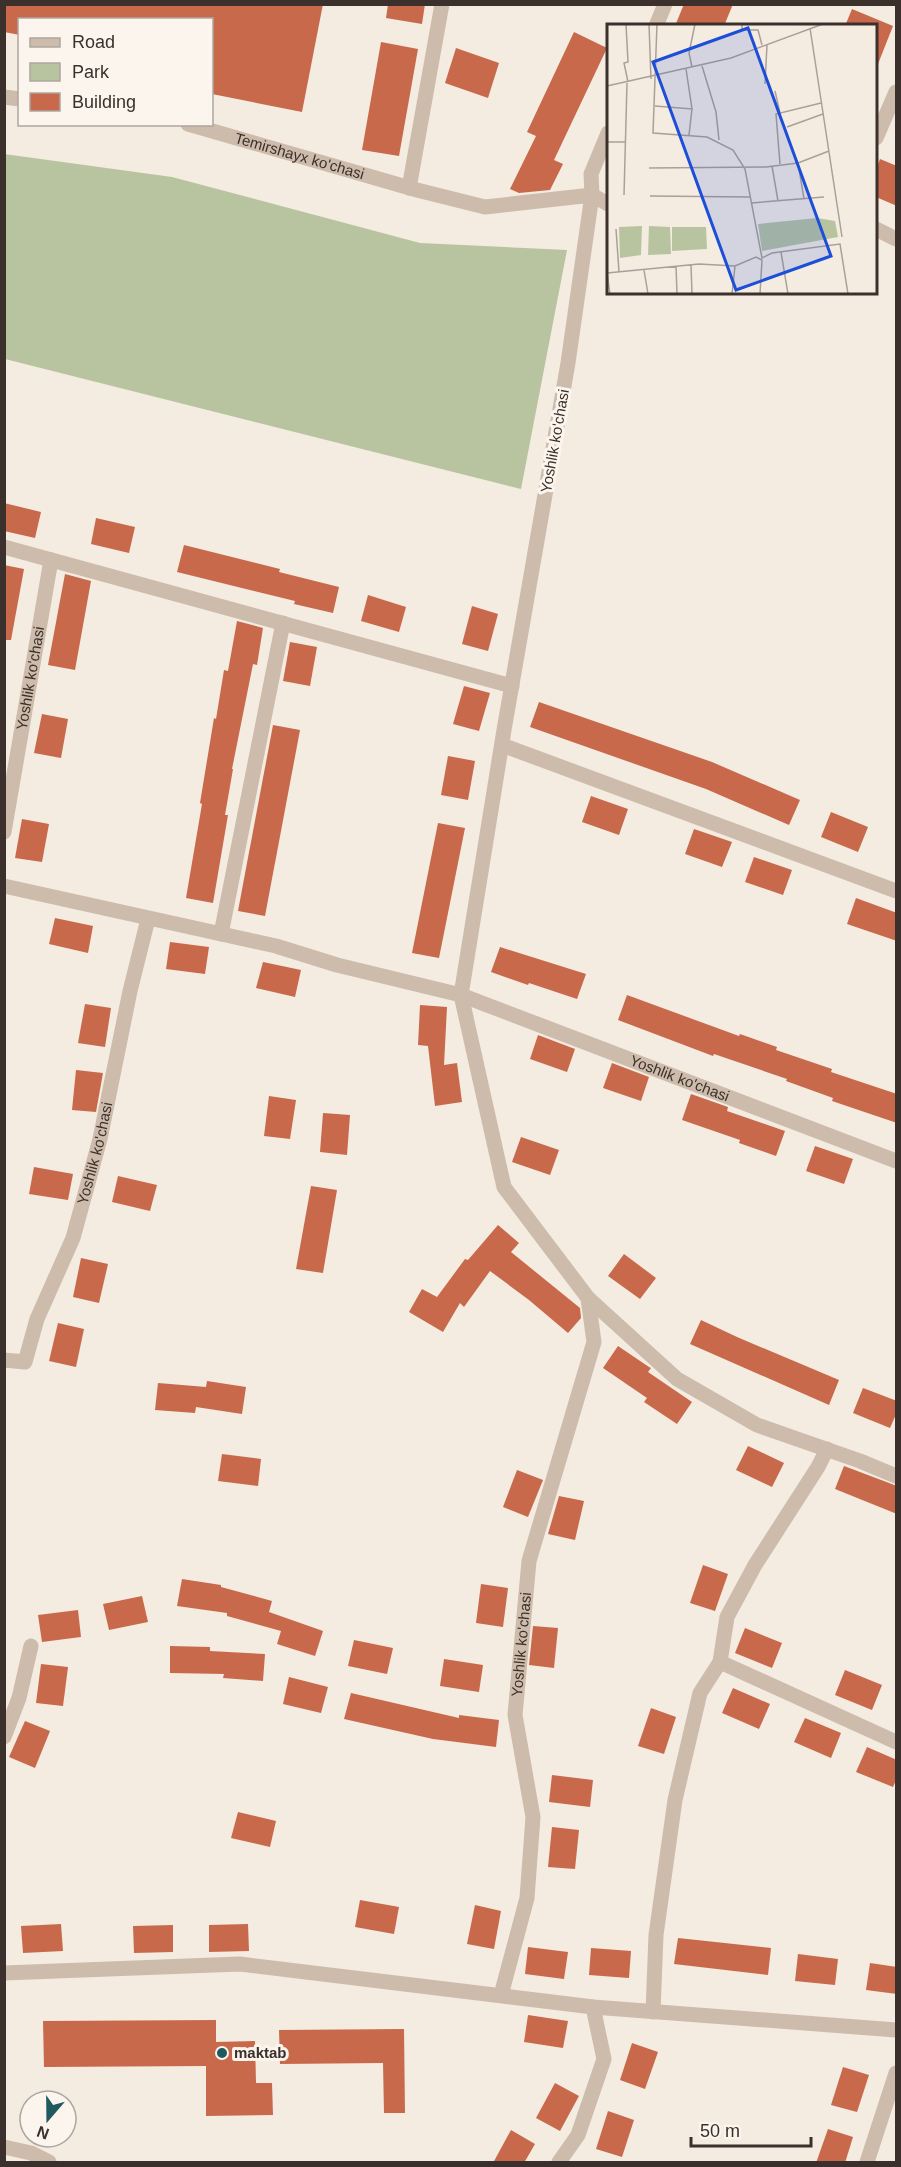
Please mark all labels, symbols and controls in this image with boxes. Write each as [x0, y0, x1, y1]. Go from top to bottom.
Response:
legend [18, 18, 213, 126]
inset map [607, 24, 877, 294]
text: Road [72, 32, 115, 52]
text: Park [72, 62, 110, 82]
text: Building [72, 92, 136, 112]
street label: Temirshayx ko'chasi [233, 129, 366, 182]
street label: Yoshlik ko'chasi [537, 388, 572, 494]
street label: Yoshlik ko'chasi [13, 625, 47, 731]
street label: Yoshlik ko'chasi [628, 1051, 732, 1105]
street label: Yoshlik ko'chasi [74, 1100, 115, 1206]
street label: Yoshlik ko'chasi [508, 1591, 534, 1697]
place label: maktab [234, 2044, 287, 2061]
marker: maktab [215, 2046, 229, 2060]
north arrow [18, 2089, 78, 2149]
scale bar [691, 2110, 811, 2148]
text: 50 m [700, 2121, 740, 2141]
text: N [35, 2123, 51, 2143]

